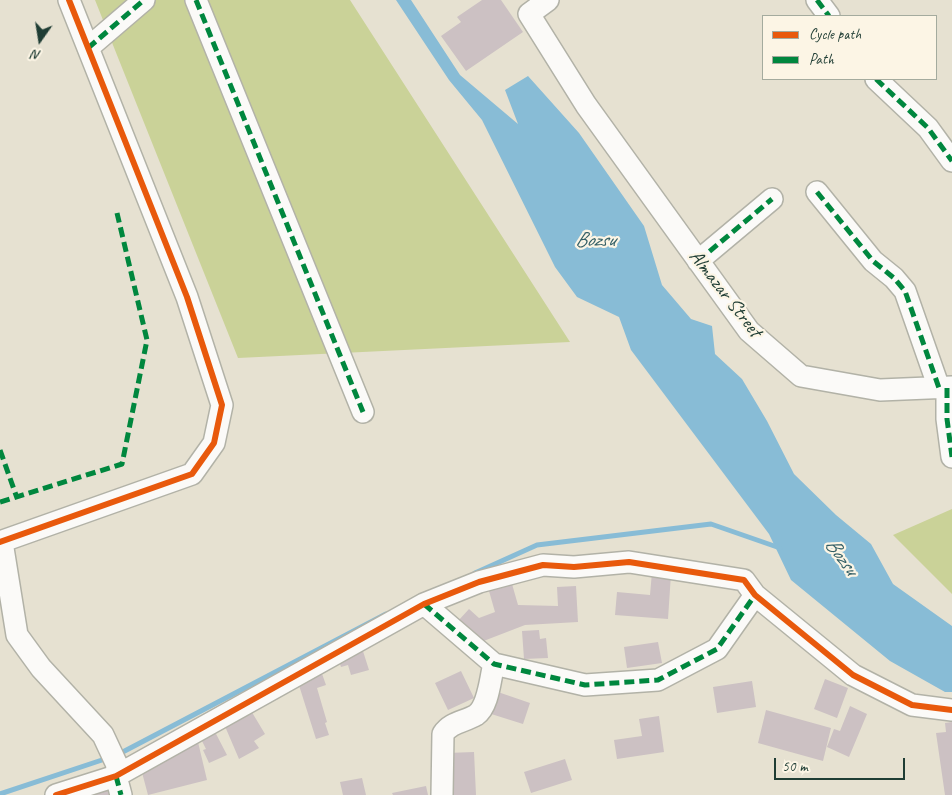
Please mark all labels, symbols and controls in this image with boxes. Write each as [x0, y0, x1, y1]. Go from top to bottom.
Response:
north arrow [15, 15, 65, 65]
legend [762, 15, 937, 80]
text: Cycle path [809, 25, 861, 44]
text: N [30, 46, 43, 64]
text: Path [809, 50, 834, 69]
water label: Bozsu [575, 227, 615, 253]
street label: Almazar Street [683, 246, 767, 342]
water label: Bozsu [819, 533, 863, 581]
scale bar [777, 748, 908, 780]
text: 50 m [782, 757, 808, 776]

